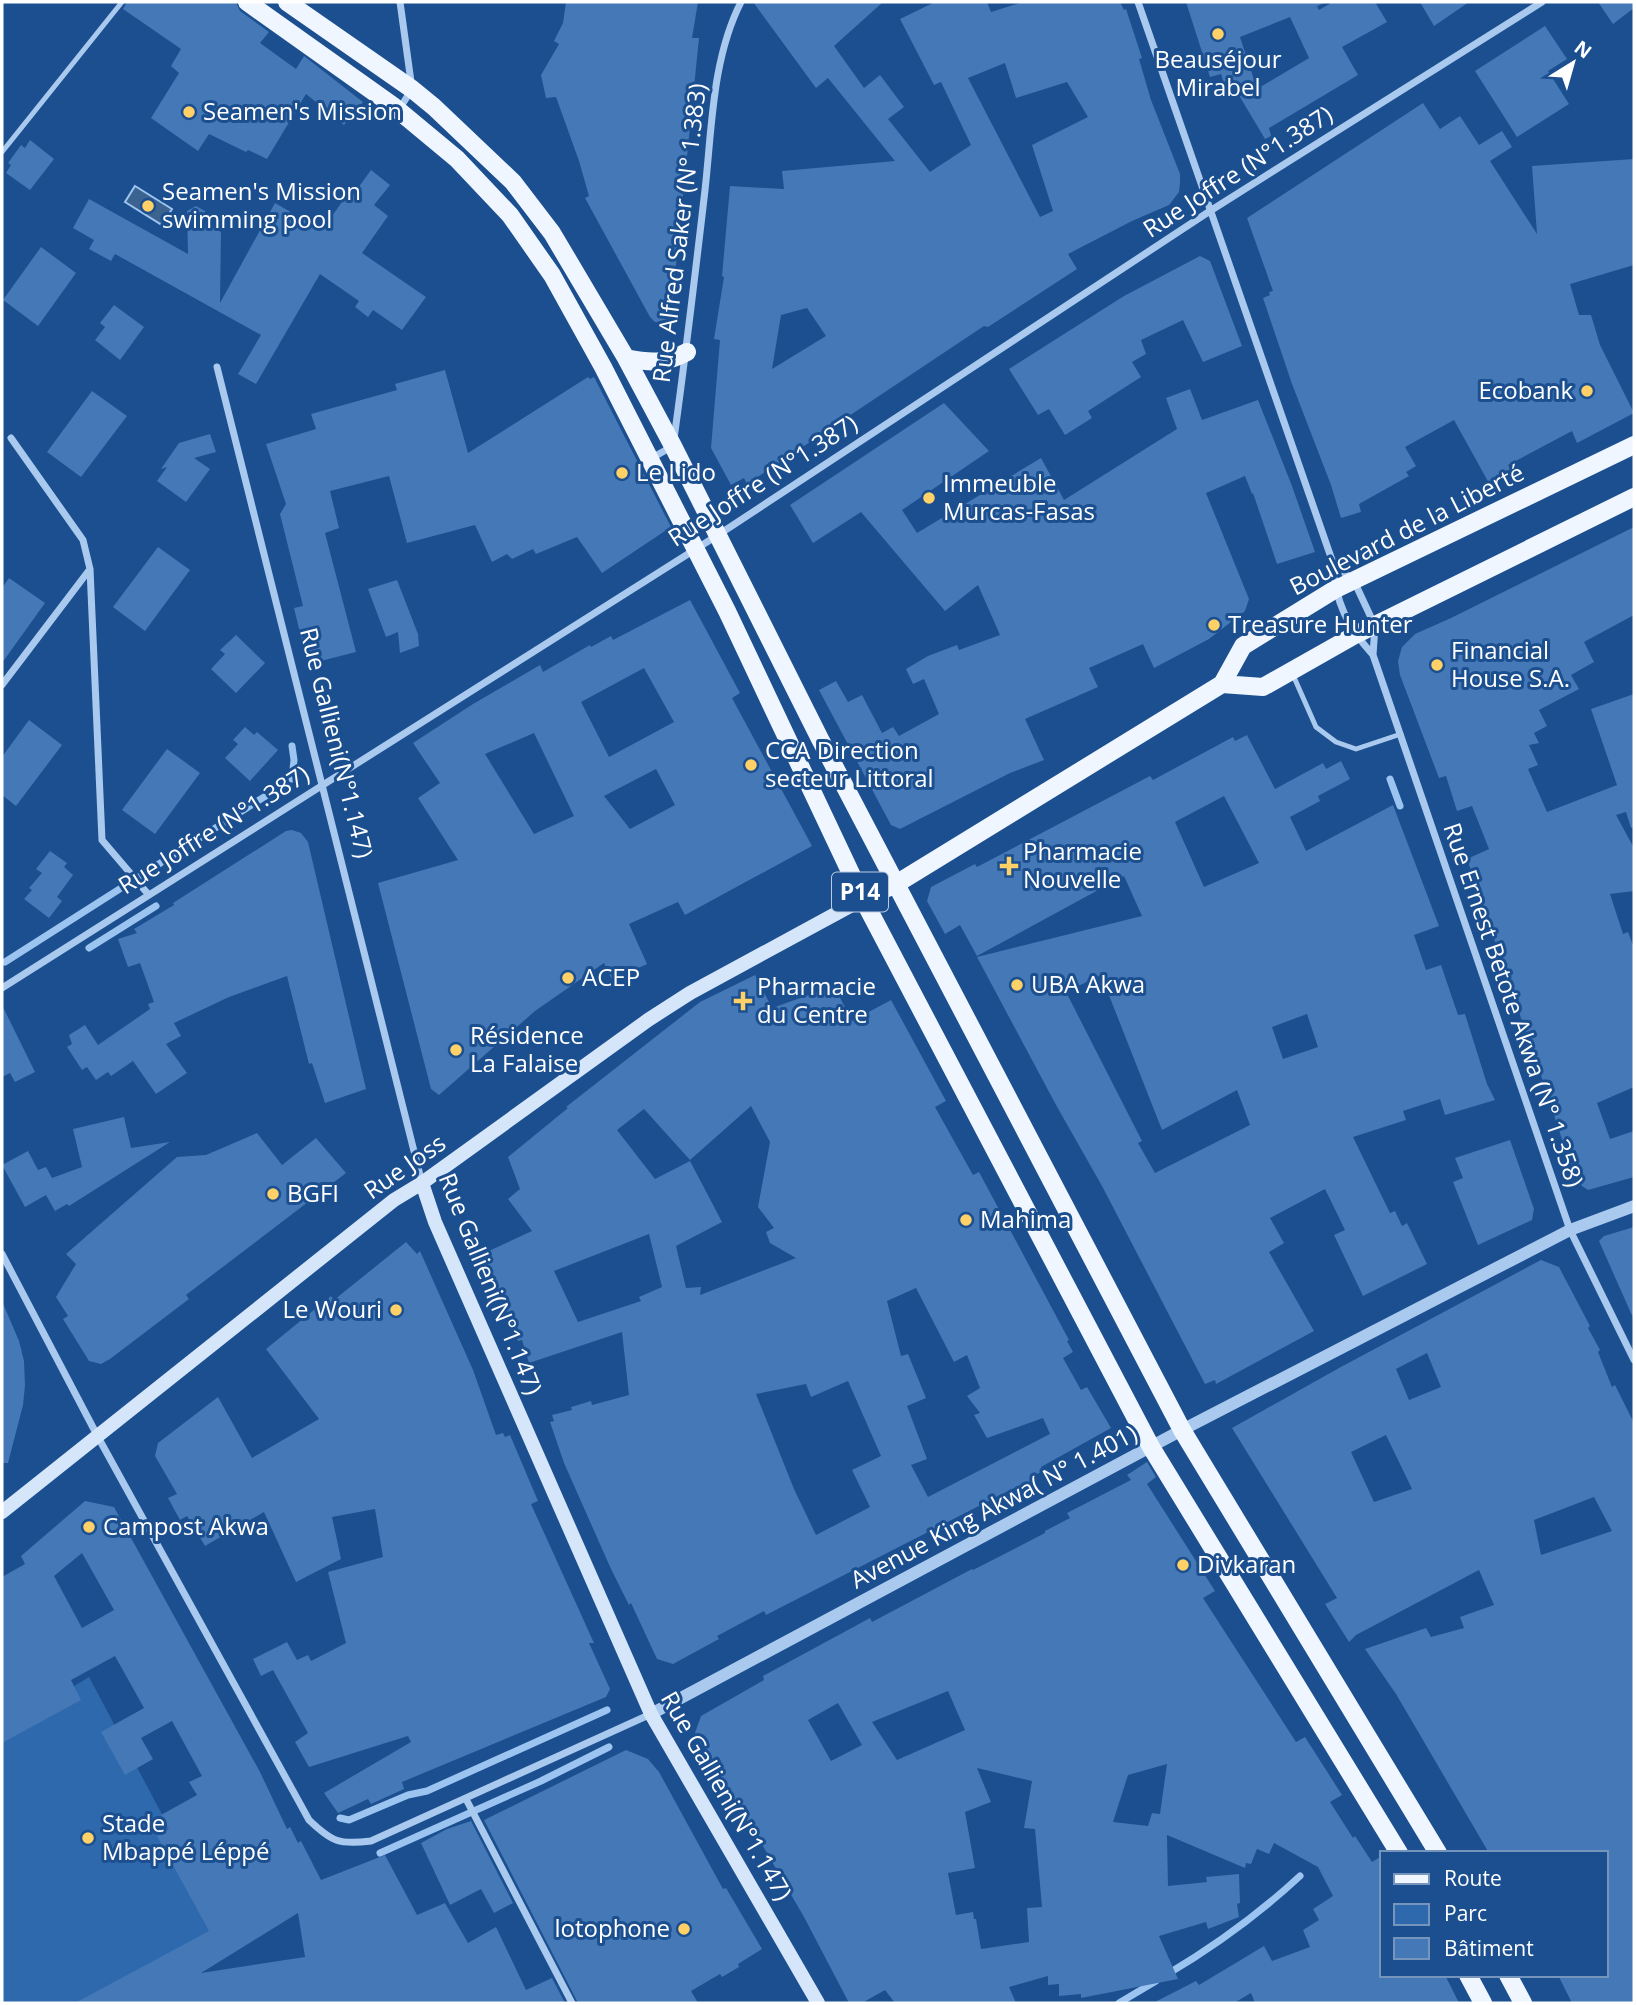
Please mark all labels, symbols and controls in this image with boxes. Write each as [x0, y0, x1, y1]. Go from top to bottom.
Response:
marker: Beauséjour Mirabel [1210, 26, 1226, 42]
north arrow [1538, 28, 1608, 98]
text: N [1569, 34, 1597, 64]
place label: Beauséjour Mirabel [1155, 42, 1282, 103]
street label: Rue Alfred Saker (N° 1.383) [644, 81, 713, 384]
place label: Seamen's Mission [203, 94, 402, 127]
street label: Rue Joffre (N°1.387) [1136, 97, 1338, 244]
marker: Seamen's Mission [181, 104, 197, 120]
place label: Seamen's Mission swimming pool [162, 174, 361, 235]
marker: Seamen's Mission swimming pool [140, 198, 156, 214]
place label: Ecobank [1478, 373, 1573, 406]
marker: Ecobank [1579, 383, 1595, 399]
street label: Rue Joffre (N°1.387) [661, 406, 863, 553]
place label: Le Lido [636, 455, 716, 488]
street label: Boulevard de la Liberté [1284, 455, 1529, 602]
marker: Le Lido [614, 465, 630, 481]
place label: Immeuble Murcas-Fasas [943, 466, 1095, 527]
marker: Immeuble Murcas-Fasas [921, 490, 937, 506]
place label: Treasure Hunter [1228, 607, 1413, 640]
marker: Treasure Hunter [1206, 617, 1222, 633]
street label: Rue Gallieni(N°1.147) [293, 624, 382, 861]
place label: Financial House S.A. [1451, 633, 1570, 694]
marker: Financial House S.A. [1429, 657, 1445, 673]
place label: CCA Direction secteur Littoral [765, 733, 934, 794]
street label: Rue Joffre (N°1.387) [111, 757, 315, 901]
marker: CCA Direction secteur Littoral [743, 757, 759, 773]
street label: Rue Ernest Betote Akwa (N° 1.358) [1436, 818, 1592, 1191]
place label: Pharmacie Nouvelle [1023, 834, 1142, 895]
marker: Pharmacie Nouvelle [1001, 858, 1017, 874]
road number: P14 [832, 872, 888, 912]
place label: ACEP [582, 960, 640, 993]
place label: UBA Akwa [1031, 967, 1145, 1000]
place label: Pharmacie du Centre [757, 969, 876, 1030]
marker: ACEP [560, 970, 576, 986]
marker: UBA Akwa [1009, 977, 1025, 993]
marker: Pharmacie du Centre [735, 993, 751, 1009]
place label: Résidence La Falaise [470, 1018, 584, 1079]
marker: Résidence La Falaise [448, 1042, 464, 1058]
street label: Rue Joss [357, 1126, 452, 1206]
street label: Rue Gallieni(N°1.147) [432, 1168, 551, 1399]
place label: BGFI [287, 1176, 339, 1209]
marker: BGFI [265, 1186, 281, 1202]
place label: Mahima [980, 1202, 1071, 1235]
marker: Mahima [958, 1212, 974, 1228]
place label: Le Wouri [283, 1292, 382, 1325]
marker: Le Wouri [388, 1302, 404, 1318]
street label: Avenue King Akwa( N° 1.401) [844, 1416, 1142, 1595]
place label: Campost Akwa [103, 1509, 269, 1542]
marker: Campost Akwa [81, 1519, 97, 1535]
place label: Divkaran [1197, 1547, 1296, 1580]
marker: Divkaran [1175, 1557, 1191, 1573]
street label: Rue Gallieni(N°1.147) [654, 1685, 801, 1906]
place label: Stade Mbappé Léppé [102, 1806, 270, 1867]
marker: Stade Mbappé Léppé [80, 1830, 96, 1846]
legend [1380, 1851, 1608, 1977]
text: Route [1444, 1864, 1502, 1892]
text: Parc [1444, 1899, 1487, 1927]
place label: lotophone [554, 1911, 670, 1944]
marker: lotophone [676, 1921, 692, 1937]
text: Bâtiment [1444, 1934, 1534, 1962]

